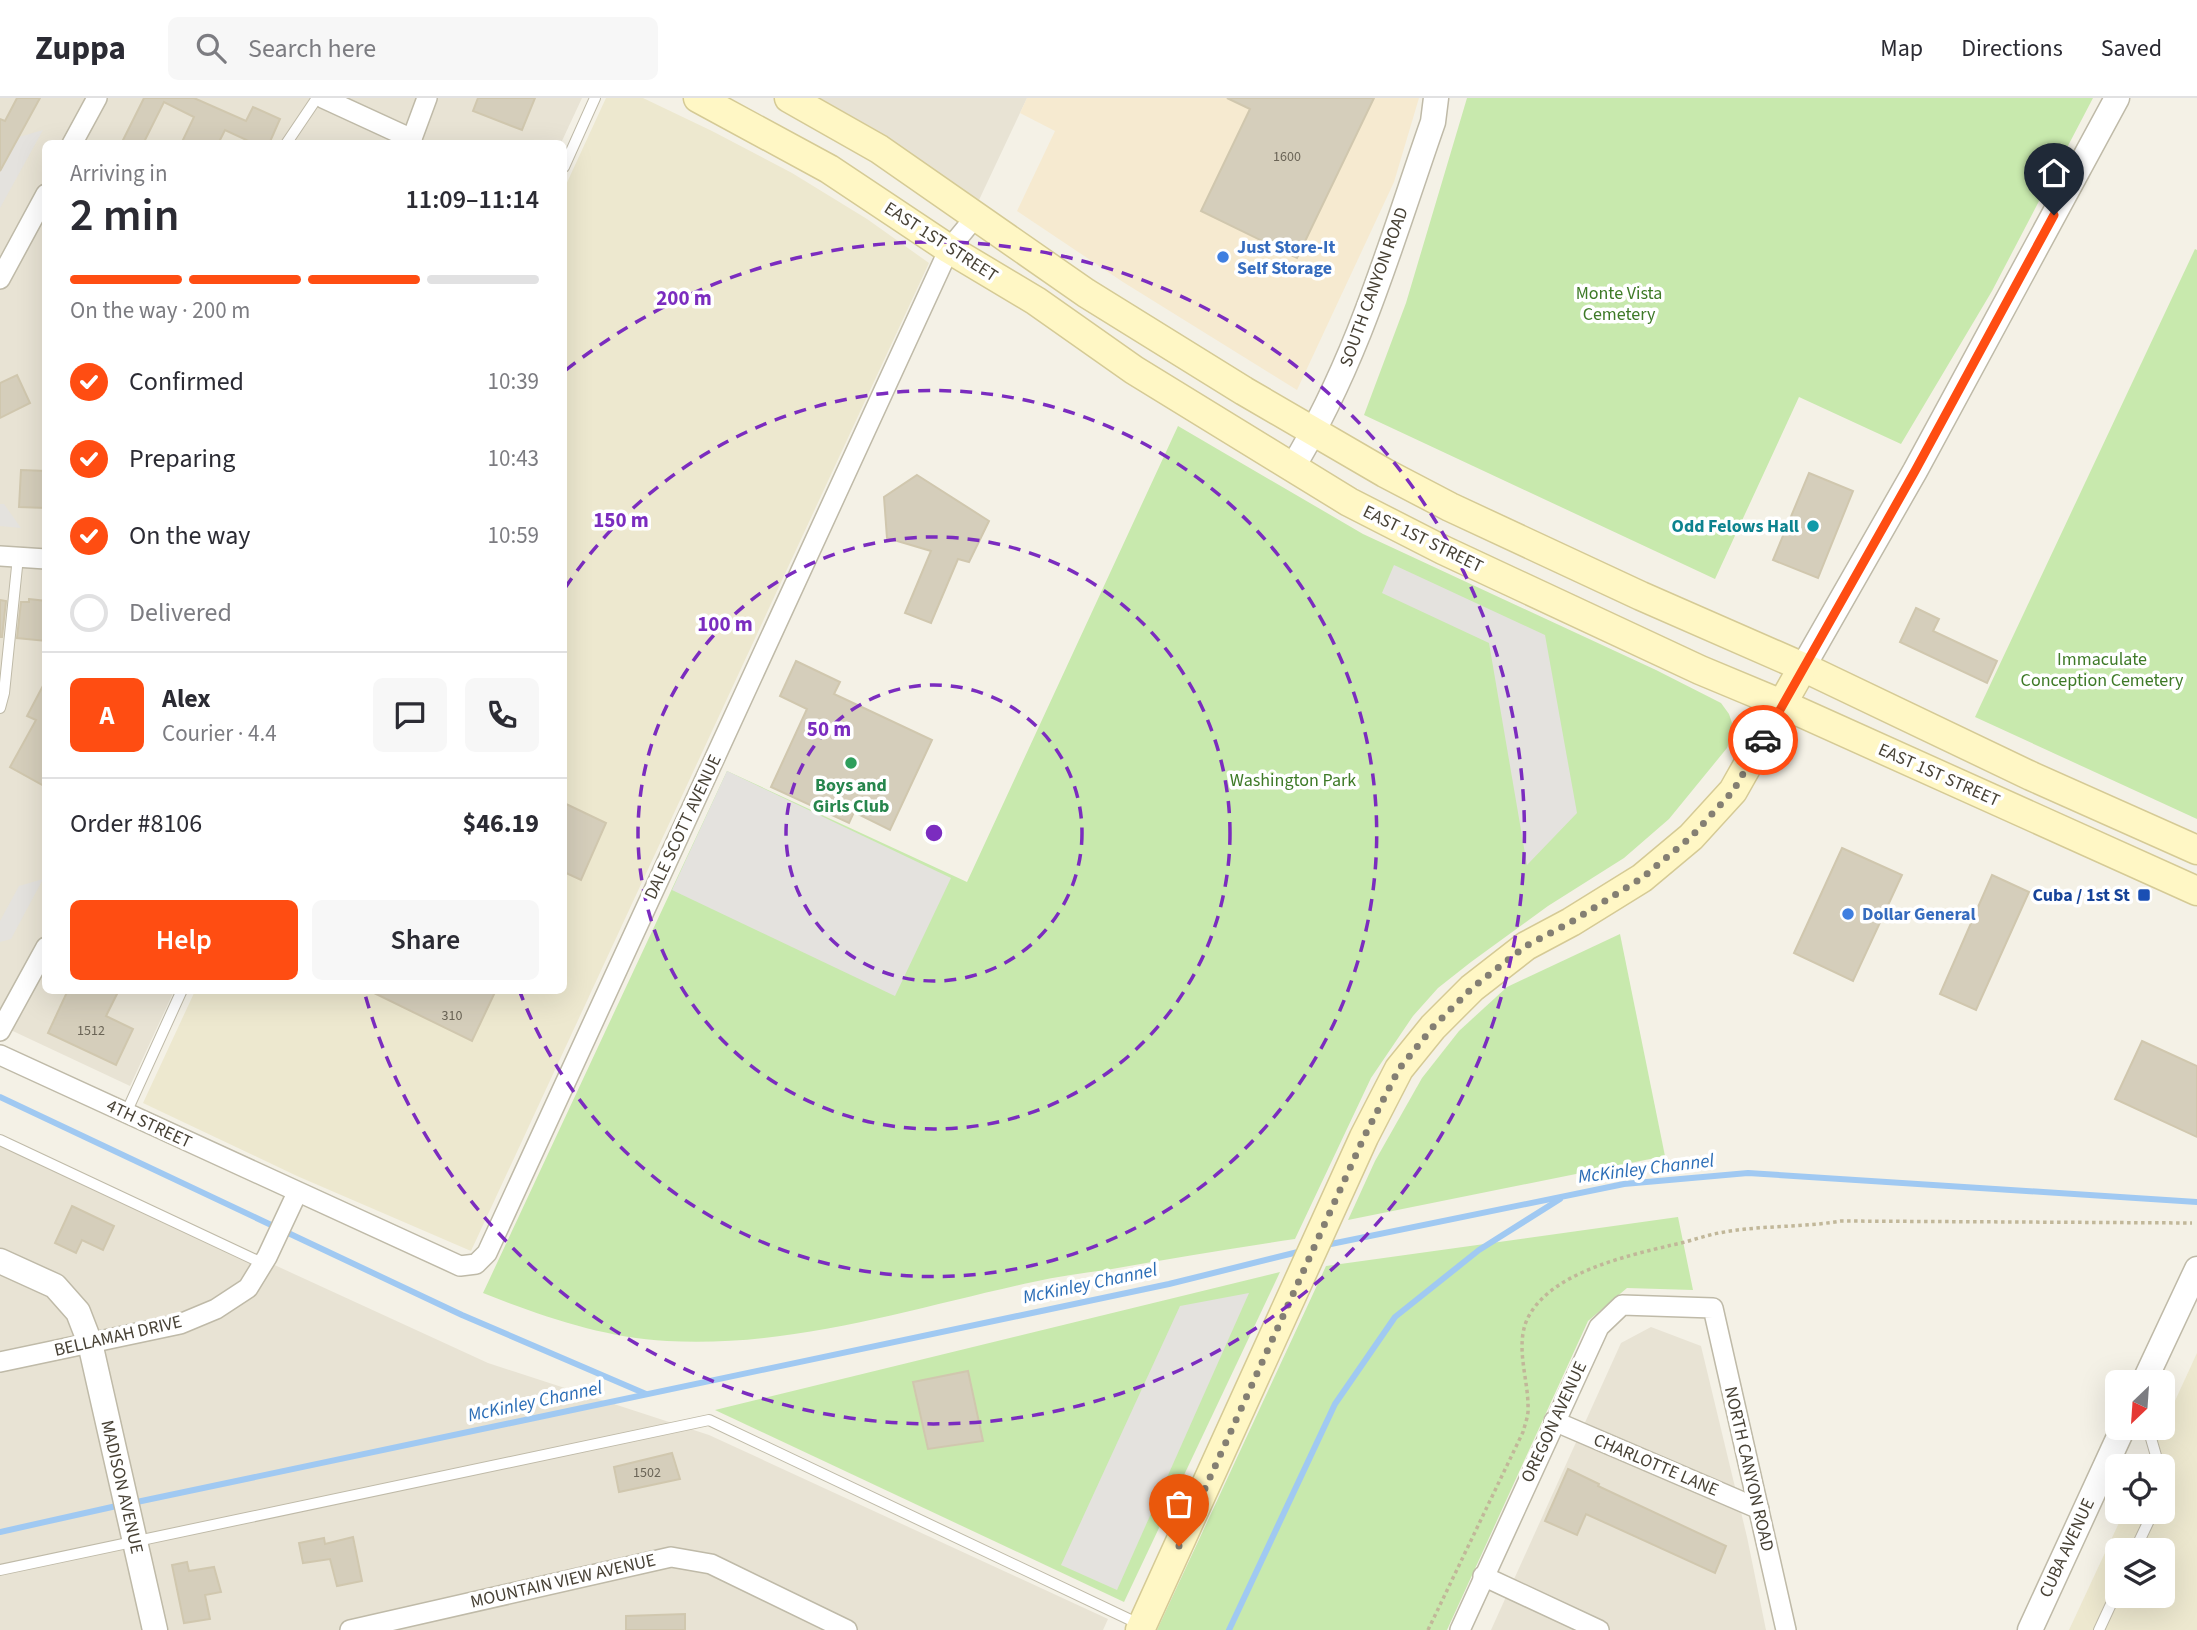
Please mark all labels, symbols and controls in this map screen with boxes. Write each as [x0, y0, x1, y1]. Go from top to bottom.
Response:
search box [168, 17, 658, 80]
text: Zuppa [35, 25, 126, 72]
icon: search [192, 29, 230, 67]
text: Search here [248, 30, 376, 67]
text: Map [1880, 31, 1923, 66]
text: Directions [1961, 31, 2063, 66]
text: Saved [2101, 31, 2162, 66]
pin [2024, 143, 2084, 215]
house number: 1600 [1273, 147, 1301, 167]
icon: home [2035, 154, 2073, 192]
text: Arriving in [70, 157, 168, 190]
text: 11:09–11:14 [406, 181, 539, 218]
text: 2 min [70, 183, 179, 248]
street label: EAST 1ST STREET [879, 196, 1003, 288]
street label: SOUTH CANYON ROAD [1333, 204, 1415, 370]
place label: Just Store-It Self Storage [1237, 235, 1335, 281]
marker: Just Store-It Self Storage [1215, 249, 1231, 265]
park label: Monte Vista Cemetery [1576, 281, 1662, 327]
text: 200 m [656, 283, 712, 313]
text: On the way · 200 m [70, 294, 250, 327]
icon: check [70, 363, 108, 401]
text: Confirmed [129, 363, 244, 400]
text: 10:39 [488, 365, 539, 398]
icon: check [70, 440, 108, 478]
text: Preparing [129, 440, 235, 477]
text: 10:43 [488, 442, 539, 475]
street label: EAST 1ST STREET [1359, 499, 1488, 579]
text: 150 m [593, 505, 649, 535]
place label: Odd Felows Hall [1672, 514, 1799, 539]
icon: check [70, 517, 108, 555]
text: On the way [129, 517, 250, 554]
marker: Odd Felows Hall [1805, 518, 1821, 534]
text: 10:59 [488, 519, 539, 552]
text: Delivered [129, 594, 232, 631]
text: 100 m [697, 609, 753, 639]
park label: Immaculate Conception Cemetery [2021, 647, 2184, 693]
button: chat [373, 678, 447, 752]
button: phone [465, 678, 539, 752]
text: Alex [162, 680, 211, 717]
text: A [100, 697, 114, 734]
courier [1728, 705, 1798, 775]
text: 50 m [807, 714, 851, 744]
text: Courier · 4.4 [162, 717, 277, 750]
icon: car [1744, 721, 1782, 759]
street label: EAST 1ST STREET [1874, 737, 2004, 813]
street label: DALE SCOTT AVENUE [638, 750, 728, 904]
marker: Boys and Girls Club [843, 755, 859, 771]
park label: Washington Park [1230, 768, 1356, 793]
place label: Boys and Girls Club [813, 773, 889, 819]
text: Order #8106 [70, 805, 202, 842]
text: $46.19 [463, 805, 539, 842]
centre of rings [922, 821, 946, 845]
place label: Cuba / 1st St [2033, 883, 2130, 908]
marker: Cuba / 1st St [2136, 887, 2152, 903]
button: Help [70, 900, 298, 980]
button: Share [312, 900, 539, 980]
place label: Dollar General [1862, 902, 1976, 927]
marker: Dollar General [1840, 906, 1856, 922]
house number: 310 [442, 1006, 462, 1026]
house number: 1512 [77, 1021, 105, 1041]
street label: 4TH STREET [102, 1093, 196, 1155]
water label: McKinley Channel [1576, 1147, 1716, 1191]
water label: McKinley Channel [1020, 1257, 1160, 1311]
street label: BELLAMAH DRIVE [52, 1309, 184, 1363]
street label: OREGON AVENUE [1515, 1357, 1593, 1487]
north arrow [2105, 1370, 2175, 1440]
map controls [2105, 1370, 2175, 1608]
water label: McKinley Channel [465, 1375, 605, 1429]
street label: NORTH CANYON ROAD [1718, 1384, 1780, 1554]
street label: MADISON AVENUE [94, 1418, 150, 1556]
street label: CHARLOTTE LANE [1589, 1427, 1723, 1503]
button: locate [2105, 1454, 2175, 1524]
house number: 1502 [633, 1463, 661, 1483]
pin [1149, 1474, 1209, 1546]
icon: bag [1160, 1485, 1198, 1523]
street label: CUBA AVENUE [2033, 1494, 2101, 1602]
button: layers [2105, 1538, 2175, 1608]
street label: MOUNTAIN VIEW AVENUE [468, 1548, 658, 1614]

